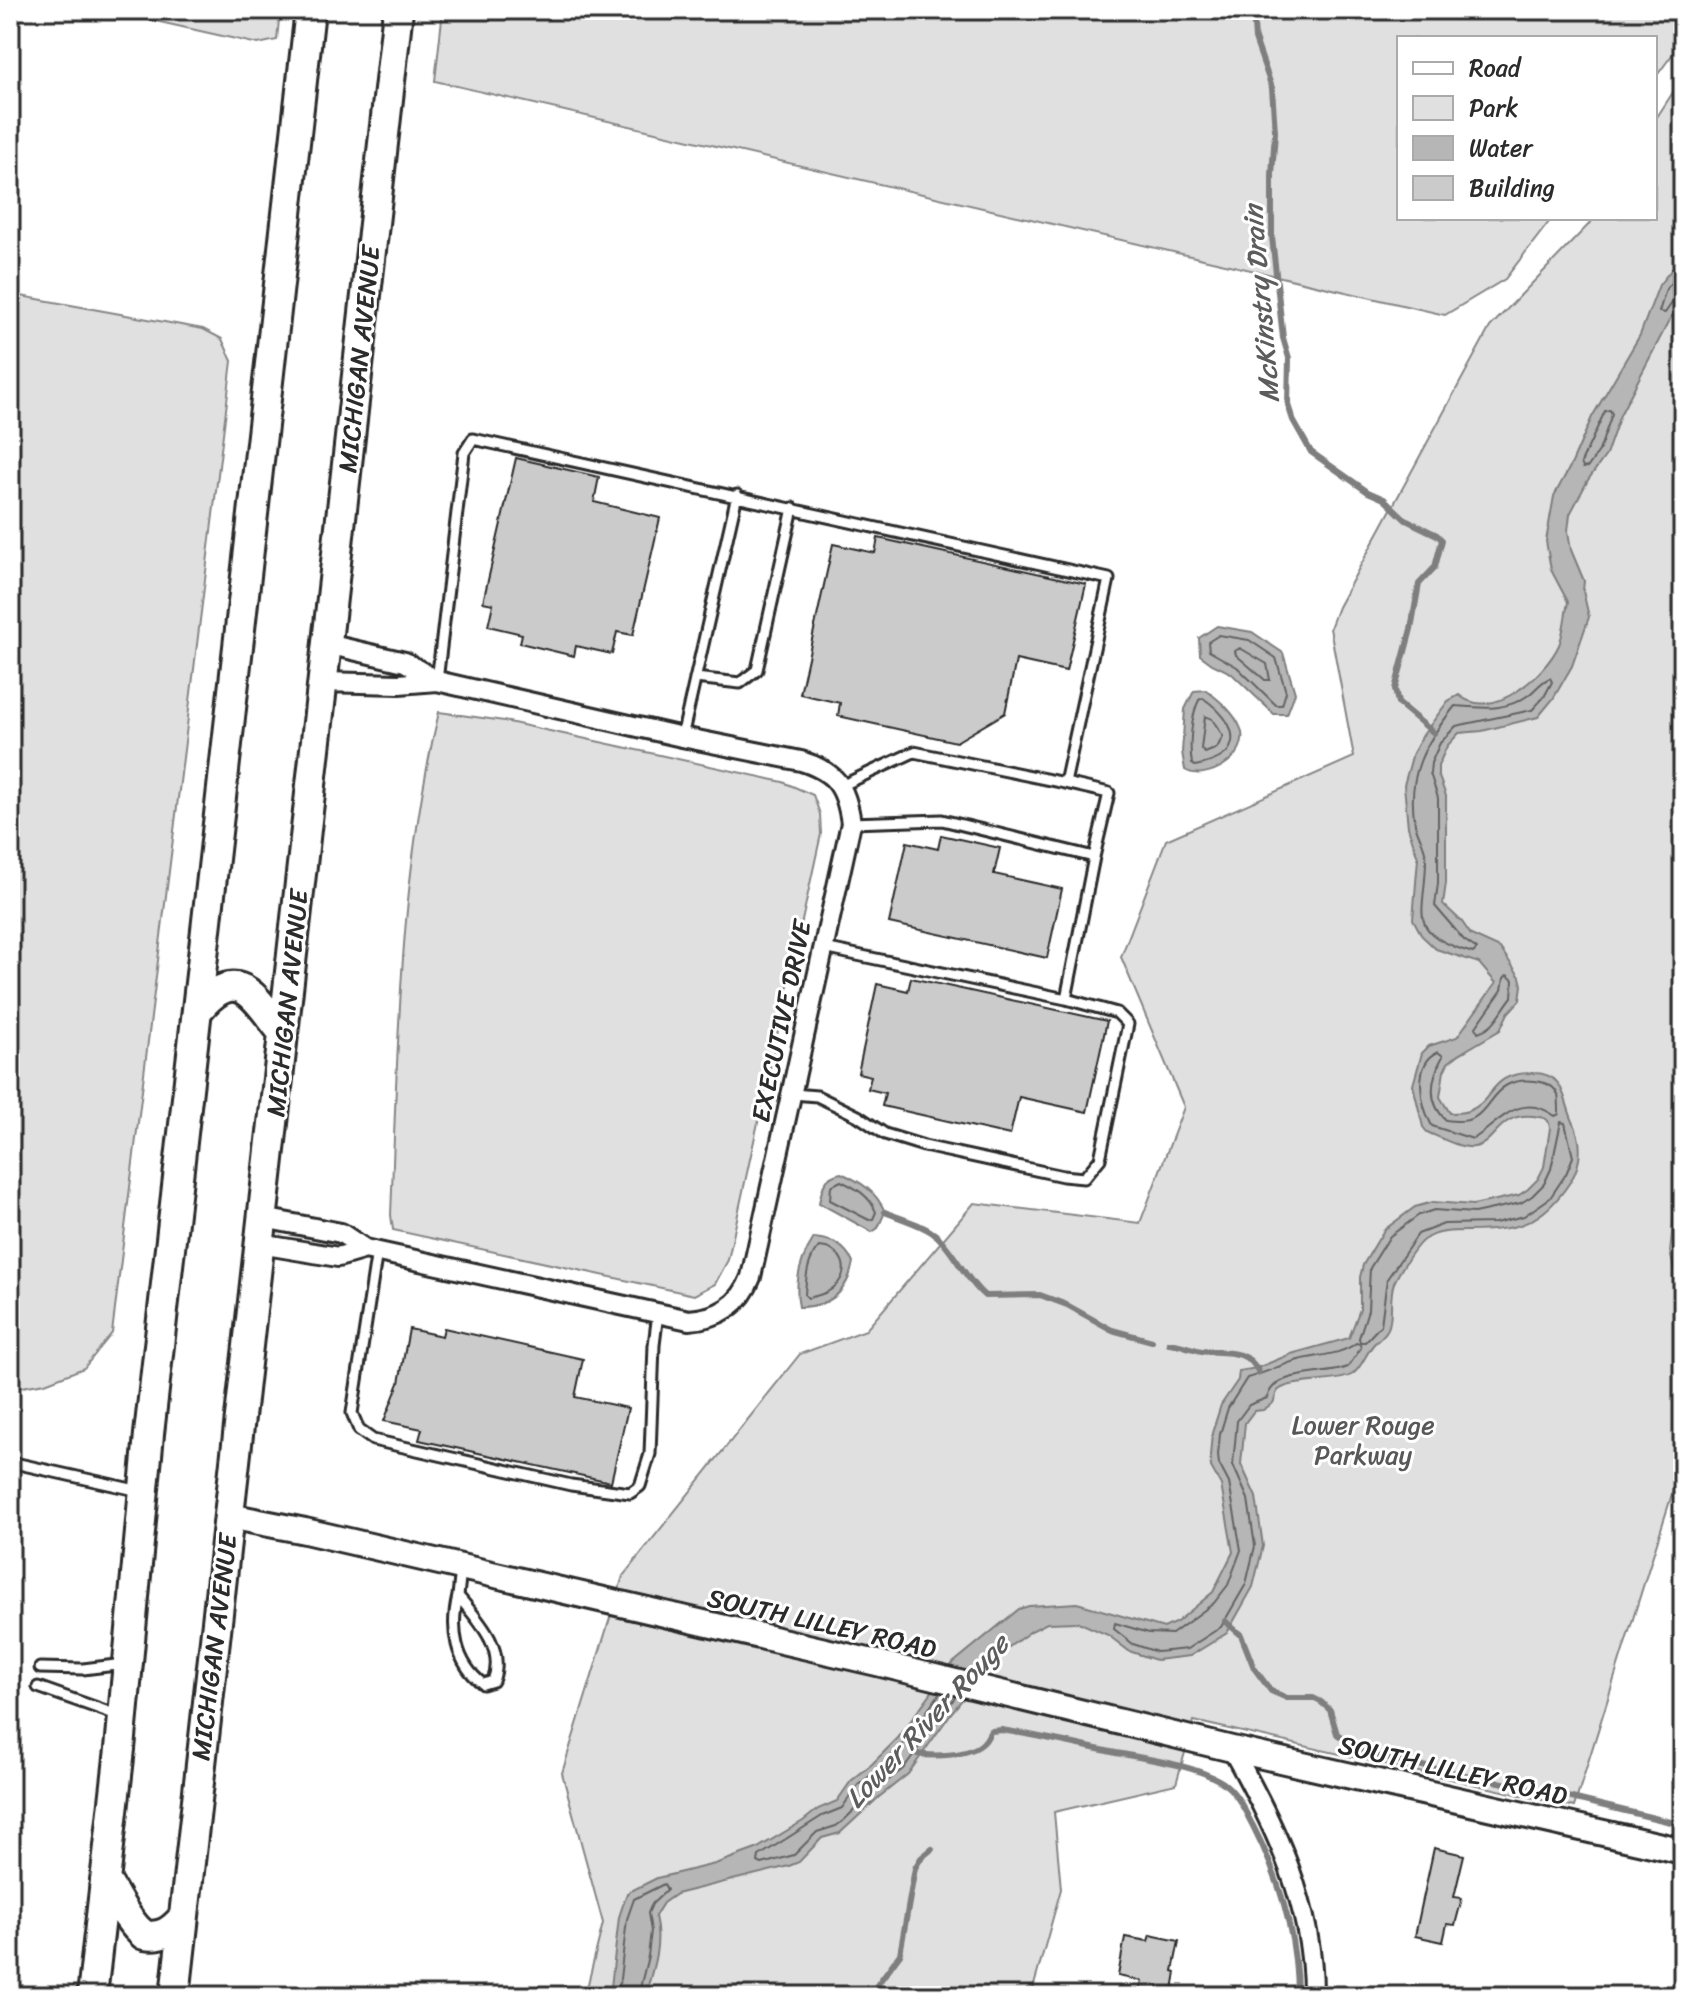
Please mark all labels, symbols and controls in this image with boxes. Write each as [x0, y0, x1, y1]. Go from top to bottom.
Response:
legend [1397, 36, 1657, 220]
text: Road [1469, 47, 1523, 89]
text: Park [1469, 87, 1518, 129]
text: Water [1469, 127, 1534, 169]
text: Building [1469, 167, 1555, 209]
water label: McKinstry Drain [1228, 200, 1294, 405]
street label: MICHIGAN AVENUE [324, 242, 394, 475]
street label: MICHIGAN AVENUE [252, 886, 322, 1119]
street label: EXECUTIVE DRIVE [737, 914, 825, 1126]
park label: Lower Rouge Parkway [1291, 1402, 1435, 1478]
street label: MICHIGAN AVENUE [177, 1529, 251, 1763]
street label: SOUTH LILLEY ROAD [703, 1574, 942, 1672]
water label: Lower River Rouge [832, 1620, 1023, 1820]
street label: SOUTH LILLEY ROAD [1334, 1721, 1573, 1819]

